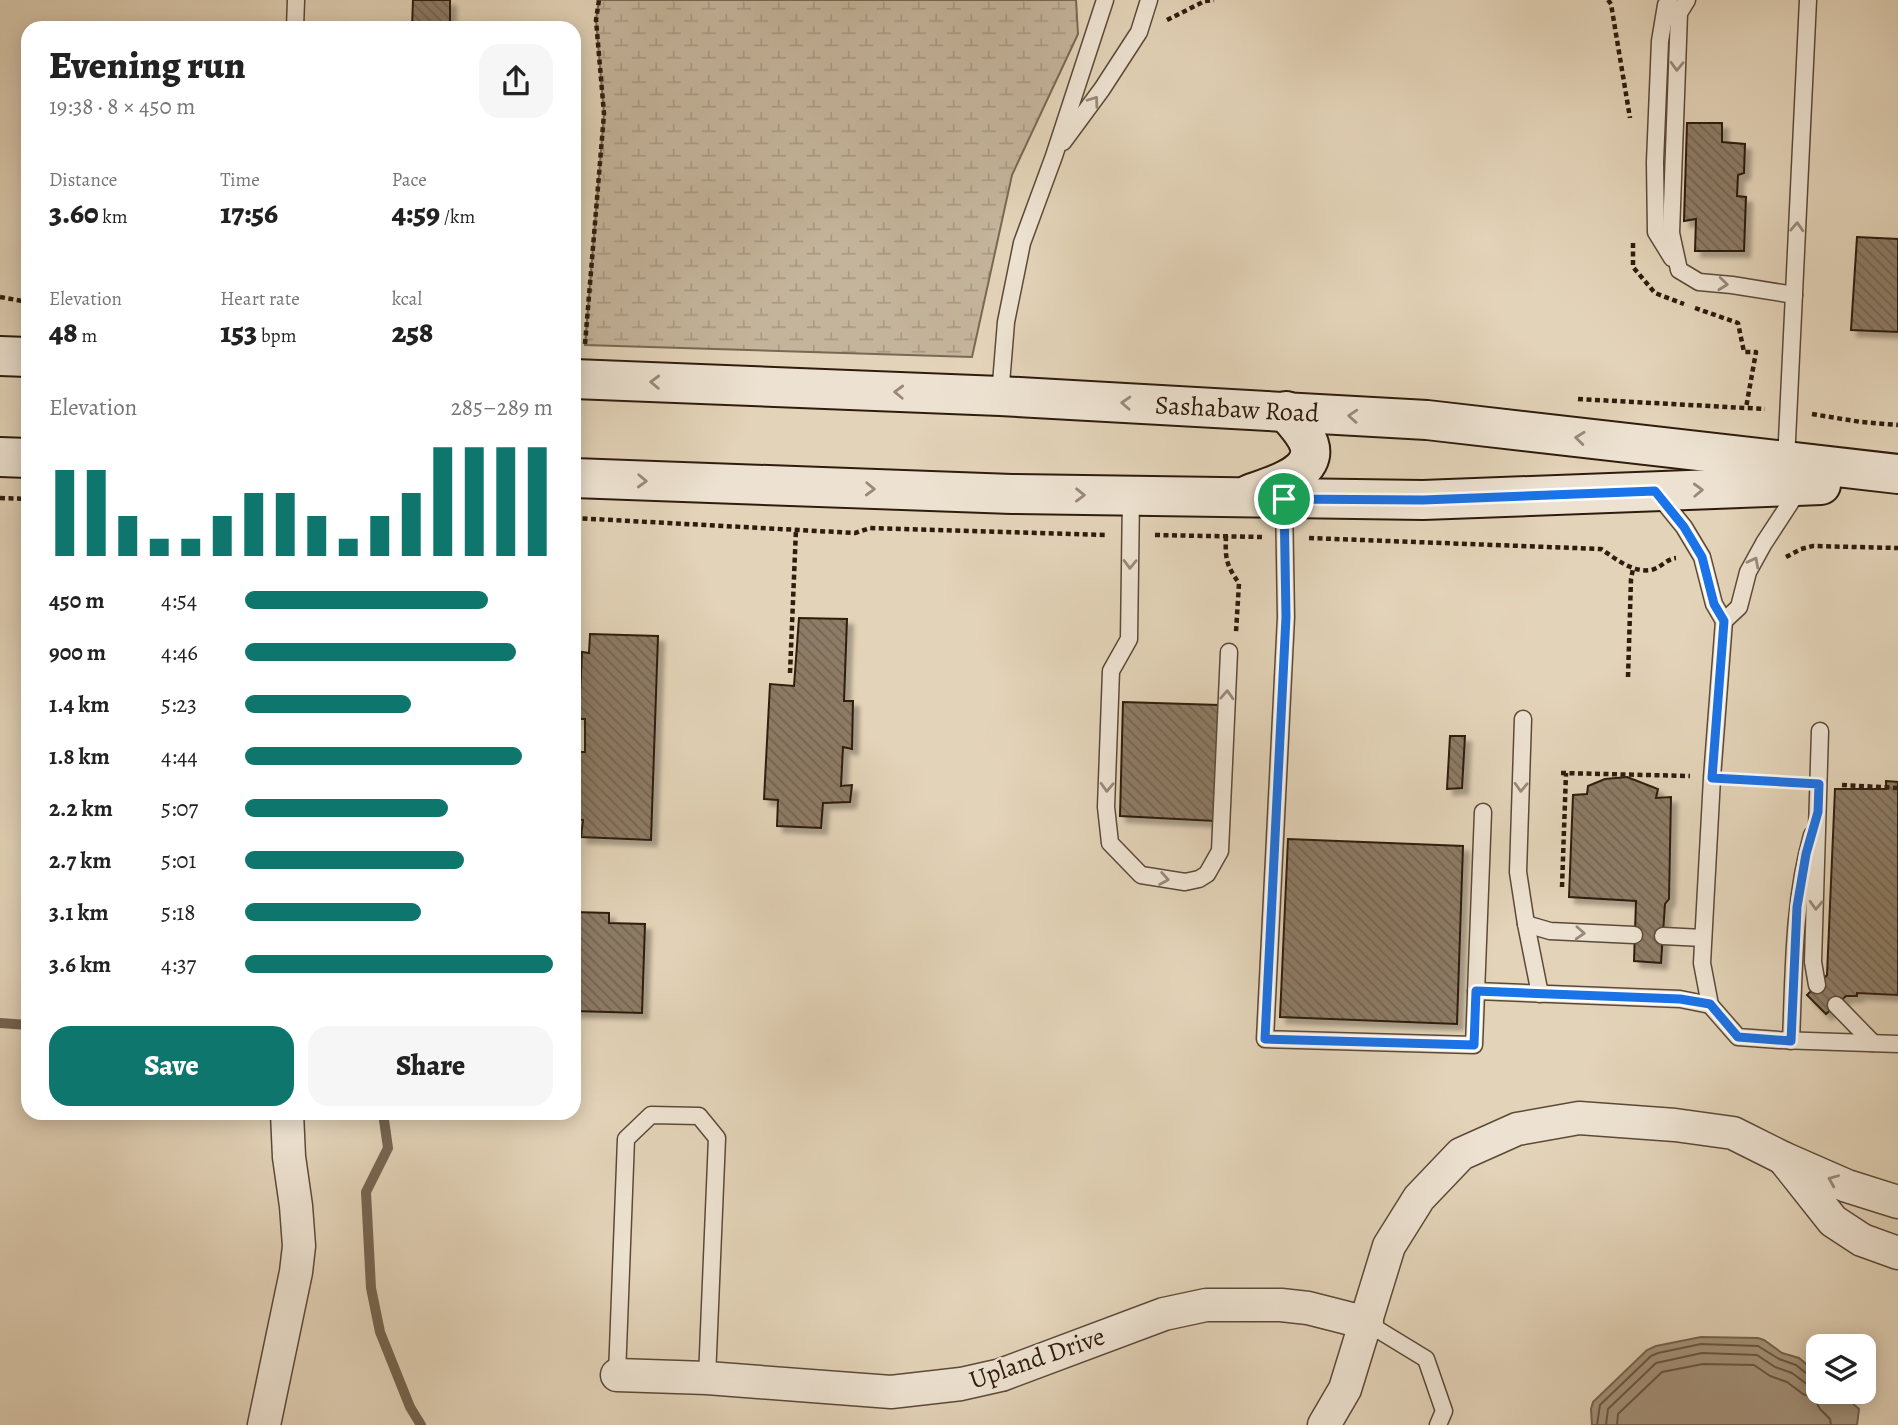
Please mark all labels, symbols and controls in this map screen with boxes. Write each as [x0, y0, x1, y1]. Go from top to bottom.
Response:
text: Evening run [49, 39, 246, 91]
button: share [479, 44, 553, 118]
one-way arrow [1669, 61, 1684, 72]
text: 19:38 · 8 × 450 m [49, 91, 195, 122]
one-way arrow [1086, 96, 1098, 108]
text: Distance [49, 167, 117, 193]
text: Time [220, 167, 260, 193]
text: Pace [392, 167, 427, 193]
text: 3.60 [49, 193, 99, 233]
text: 17:56 [220, 193, 278, 233]
text: 4:59 [392, 193, 440, 233]
text: km [99, 204, 128, 230]
text: /km [440, 204, 475, 230]
one-way arrow [1790, 221, 1805, 232]
one-way arrow [1718, 276, 1729, 291]
text: Elevation [49, 286, 122, 312]
text: Heart rate [220, 286, 300, 312]
text: kcal [392, 286, 422, 312]
text: 48 [49, 312, 78, 352]
text: 153 [220, 312, 257, 352]
text: 258 [392, 312, 433, 352]
text: m [78, 323, 97, 349]
text: bpm [257, 323, 296, 349]
one-way arrow [650, 375, 661, 390]
one-way arrow [893, 384, 904, 399]
street label: Sashabaw Road [1154, 387, 1320, 431]
text: Elevation [49, 392, 137, 423]
text: 285–289 m [451, 392, 553, 423]
one-way arrow [1121, 395, 1132, 410]
one-way arrow [1348, 409, 1359, 424]
one-way arrow [1574, 430, 1586, 445]
pin [1254, 469, 1314, 529]
one-way arrow [637, 473, 648, 488]
icon: arrive [1265, 480, 1303, 518]
one-way arrow [864, 481, 875, 496]
one-way arrow [1693, 482, 1704, 497]
one-way arrow [1075, 487, 1086, 503]
one-way arrow [1746, 556, 1759, 569]
one-way arrow [1122, 559, 1138, 570]
text: 450 m [49, 585, 104, 616]
text: 4:54 [161, 585, 197, 616]
text: 900 m [49, 637, 106, 668]
text: 4:46 [161, 637, 198, 668]
text: 1.4 km [49, 689, 110, 720]
text: 5:23 [161, 689, 197, 720]
one-way arrow [1219, 689, 1234, 700]
text: 1.8 km [49, 741, 110, 772]
text: 4:44 [161, 741, 198, 772]
one-way arrow [1099, 782, 1114, 793]
one-way arrow [1513, 782, 1528, 793]
text: 2.2 km [49, 793, 113, 824]
text: 5:07 [161, 793, 198, 824]
text: 2.7 km [49, 845, 111, 876]
text: 5:01 [161, 845, 197, 876]
one-way arrow [1158, 871, 1170, 886]
text: 3.1 km [49, 897, 109, 928]
text: 5:18 [161, 897, 195, 928]
one-way arrow [1808, 900, 1823, 911]
one-way arrow [1574, 925, 1585, 940]
text: 3.6 km [49, 949, 111, 980]
text: 4:37 [161, 949, 196, 980]
button: Save [49, 1026, 294, 1106]
button: Share [308, 1026, 553, 1106]
one-way arrow [1828, 1174, 1841, 1188]
street label: Upland Drive [965, 1318, 1109, 1398]
map controls [1806, 1334, 1876, 1404]
button: layers [1806, 1334, 1876, 1404]

